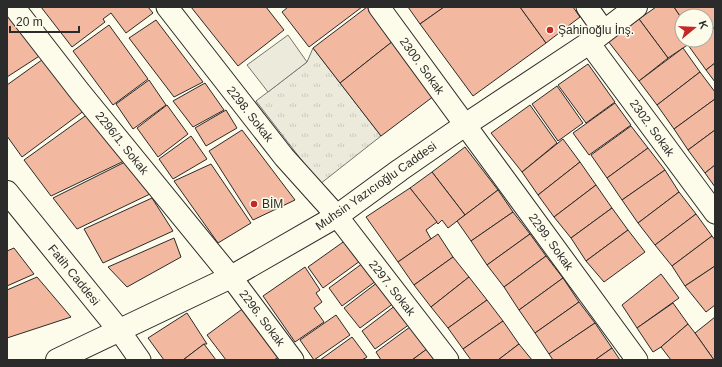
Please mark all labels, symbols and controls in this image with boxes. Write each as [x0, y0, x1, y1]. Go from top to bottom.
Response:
scale bar [10, 8, 79, 34]
north arrow [674, 8, 714, 48]
text: 20 m [16, 15, 43, 29]
text: K [697, 19, 710, 31]
place label: Şahinoğlu İnş. [558, 23, 634, 37]
marker: Şahinoğlu İnş. [545, 25, 555, 35]
street label: 2300. Sokak [397, 35, 448, 98]
street label: 2298. Sokak [224, 83, 277, 145]
street label: 2302. Sokak [627, 97, 678, 160]
street label: 2296/1. Sokak [92, 109, 152, 178]
street label: Muhsin Yazıcıoğlu Caddesi [313, 139, 439, 233]
place label: BİM [262, 197, 283, 211]
marker: BİM [249, 199, 259, 209]
street label: 2299. Sokak [526, 211, 577, 274]
street label: Fatih Caddesi [45, 242, 103, 308]
street label: 2297. Sokak [366, 257, 419, 319]
street label: 2296. Sokak [236, 287, 288, 350]

